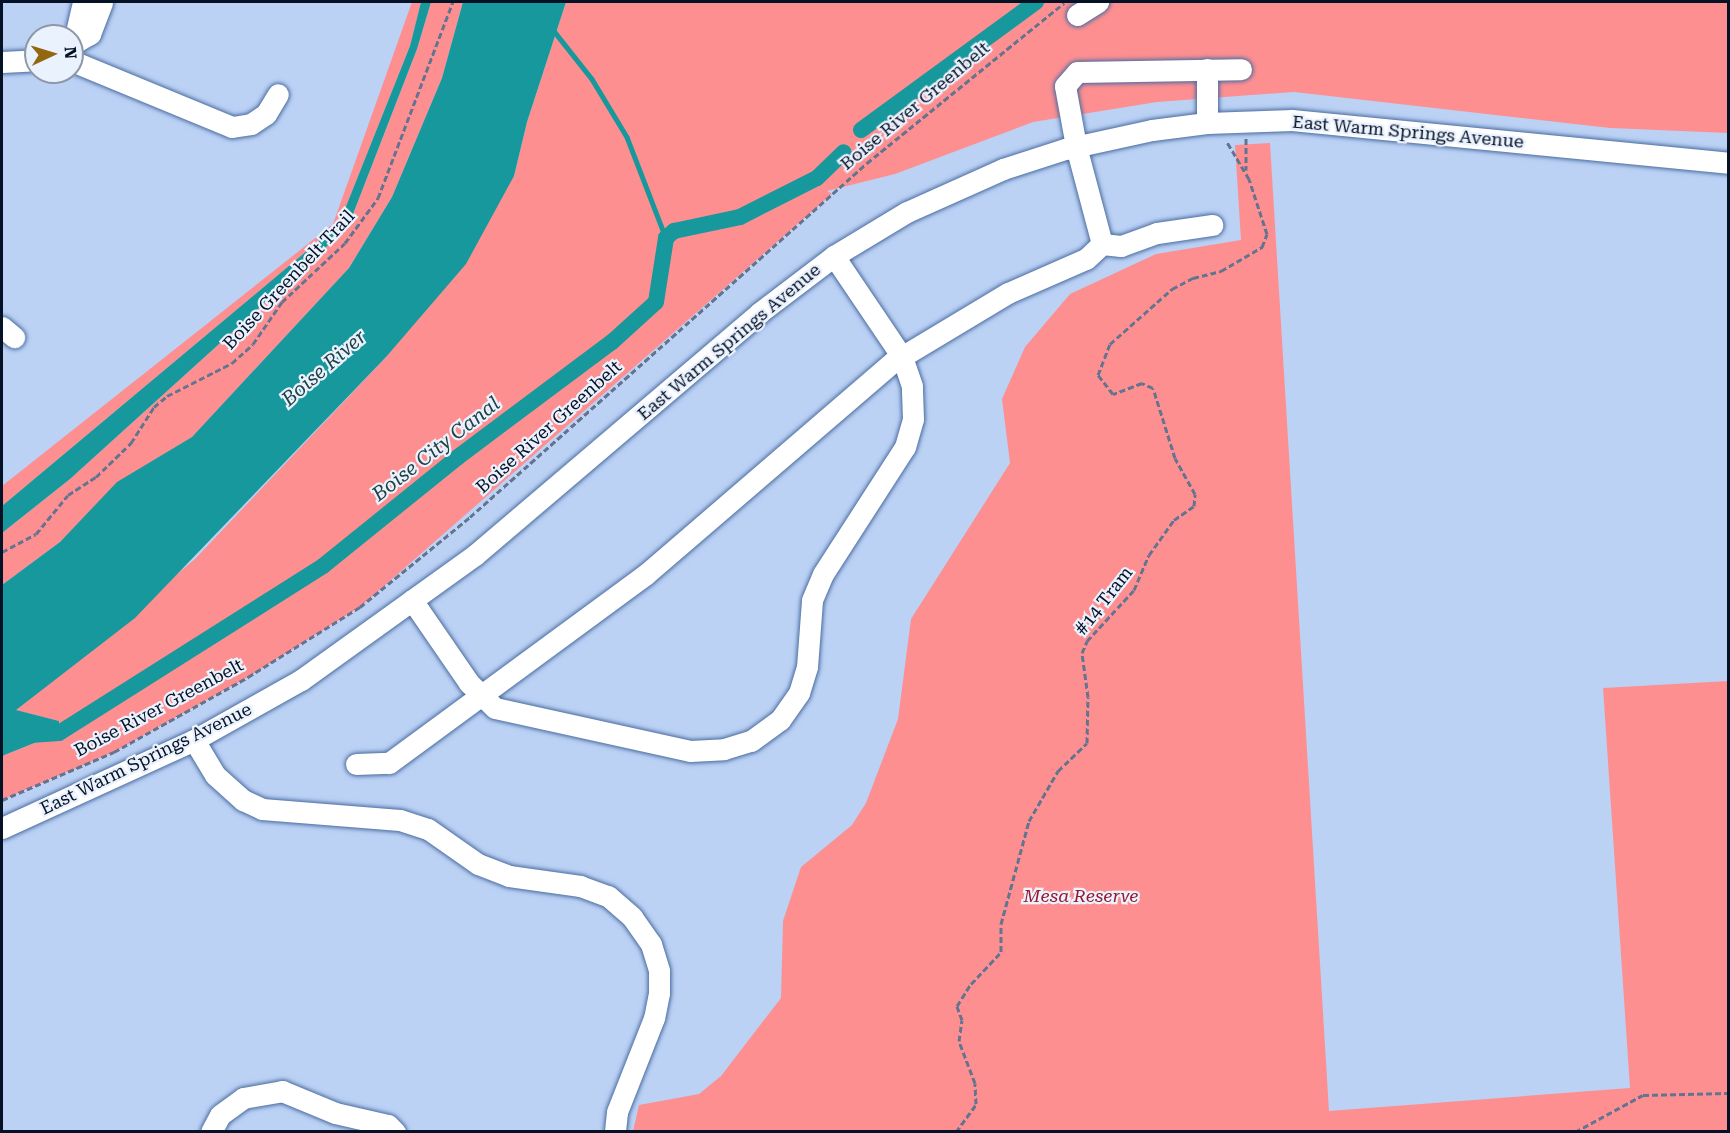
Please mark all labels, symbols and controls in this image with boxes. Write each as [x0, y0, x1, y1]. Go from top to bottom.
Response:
north arrow [24, 24, 84, 84]
street label: Boise River Greenbelt [836, 37, 994, 175]
text: N [61, 46, 80, 60]
street label: East Warm Springs Avenue [1291, 111, 1525, 153]
street label: Boise Greenbelt Trail [219, 206, 359, 354]
street label: East Warm Springs Avenue [633, 259, 825, 425]
water label: Boise River [277, 325, 371, 411]
street label: Boise River Greenbelt [472, 356, 626, 498]
water label: Boise City Canal [367, 392, 505, 506]
street label: #14 Tram [1070, 562, 1138, 640]
street label: Boise River Greenbelt [71, 654, 247, 762]
street label: East Warm Springs Avenue [37, 698, 255, 820]
park label: Mesa Reserve [1024, 885, 1138, 907]

